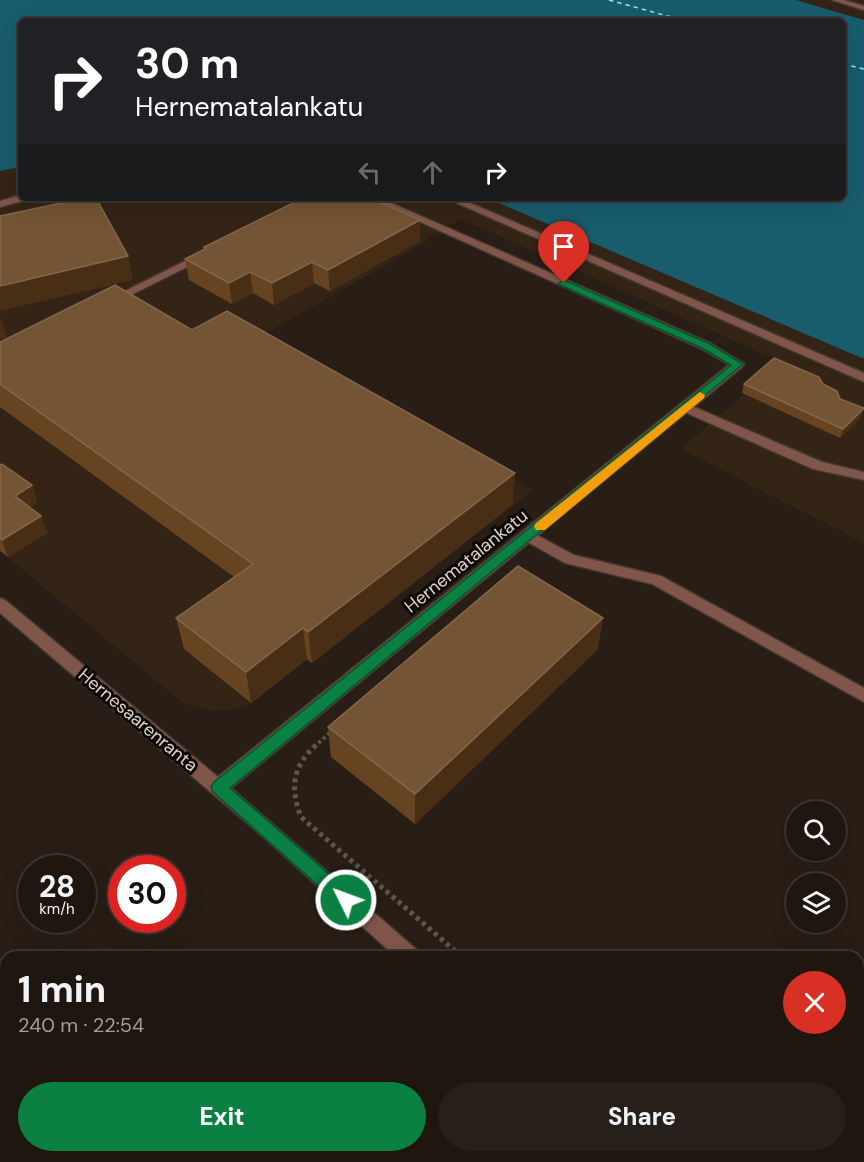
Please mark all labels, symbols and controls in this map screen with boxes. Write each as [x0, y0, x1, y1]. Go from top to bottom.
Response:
text: 30 m [135, 36, 239, 91]
icon: right [36, 42, 114, 120]
text: Hernematalankatu [135, 89, 363, 124]
icon: left [353, 156, 386, 189]
icon: ahead [416, 156, 449, 189]
icon: right [479, 156, 512, 189]
pin [538, 221, 589, 283]
icon: arrive [547, 230, 580, 263]
street label: Hernematalankatu [399, 504, 533, 618]
street label: Hernesaarenranta [73, 663, 203, 777]
map controls [786, 801, 846, 933]
button: search [786, 801, 846, 861]
speed limit sign: 30 [108, 855, 186, 933]
text: 28 [39, 867, 75, 906]
position arrow [314, 868, 378, 932]
button: layers [786, 873, 846, 933]
text: km/h [39, 899, 75, 919]
text: 1 min [18, 966, 106, 1013]
button: close [783, 971, 846, 1034]
text: 240 m · 22:54 [18, 1012, 144, 1038]
button: Exit [18, 1082, 426, 1151]
button: Share [438, 1082, 846, 1151]

